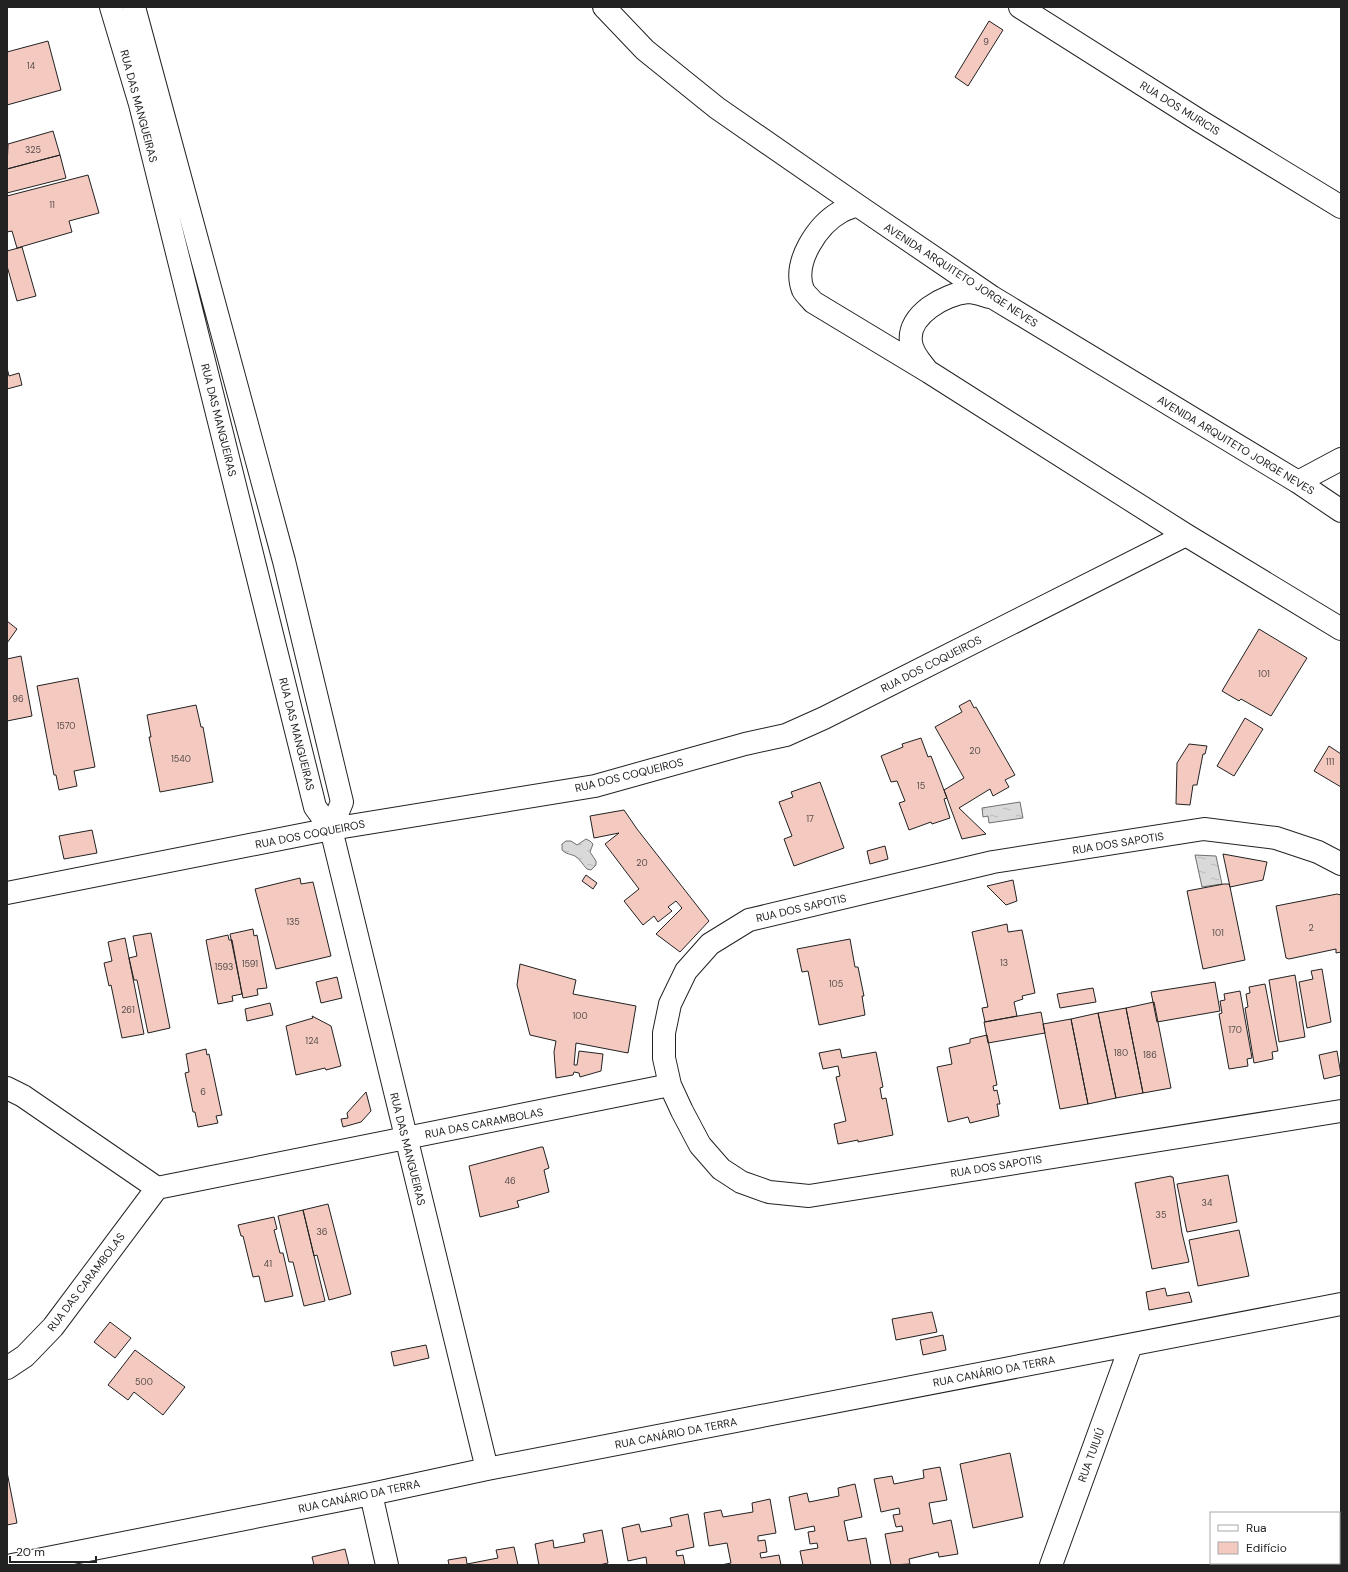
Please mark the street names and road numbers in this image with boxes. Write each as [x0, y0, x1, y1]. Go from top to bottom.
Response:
street label: RUA DAS MANGUEIRAS [117, 48, 161, 164]
street label: RUA DOS MURICIS [1138, 78, 1222, 138]
street label: AVENIDA ARQUITETO JORGE NEVES [881, 220, 1041, 330]
street label: RUA DAS MANGUEIRAS [198, 362, 240, 478]
street label: AVENIDA ARQUITETO JORGE NEVES [1155, 392, 1317, 498]
street label: RUA DOS COQUEIROS [878, 632, 984, 696]
street label: RUA DAS MANGUEIRAS [276, 676, 318, 792]
street label: RUA DOS COQUEIROS [573, 755, 685, 795]
street label: RUA DOS COQUEIROS [254, 817, 366, 851]
street label: RUA DOS SAPOTIS [1071, 829, 1165, 857]
street label: RUA DOS SAPOTIS [754, 891, 848, 925]
street label: RUA DAS MANGUEIRAS [387, 1091, 429, 1207]
street label: RUA DAS CARAMBOLAS [424, 1105, 544, 1141]
street label: RUA DOS SAPOTIS [949, 1152, 1043, 1180]
street label: RUA DAS CARAMBOLAS [44, 1230, 128, 1334]
street label: RUA CANÁRIO DA TERRA [932, 1352, 1056, 1390]
street label: RUA CANÁRIO DA TERRA [614, 1414, 738, 1452]
street label: RUA TUIUIÚ [1075, 1426, 1107, 1484]
street label: RUA CANÁRIO DA TERRA [297, 1476, 421, 1516]

